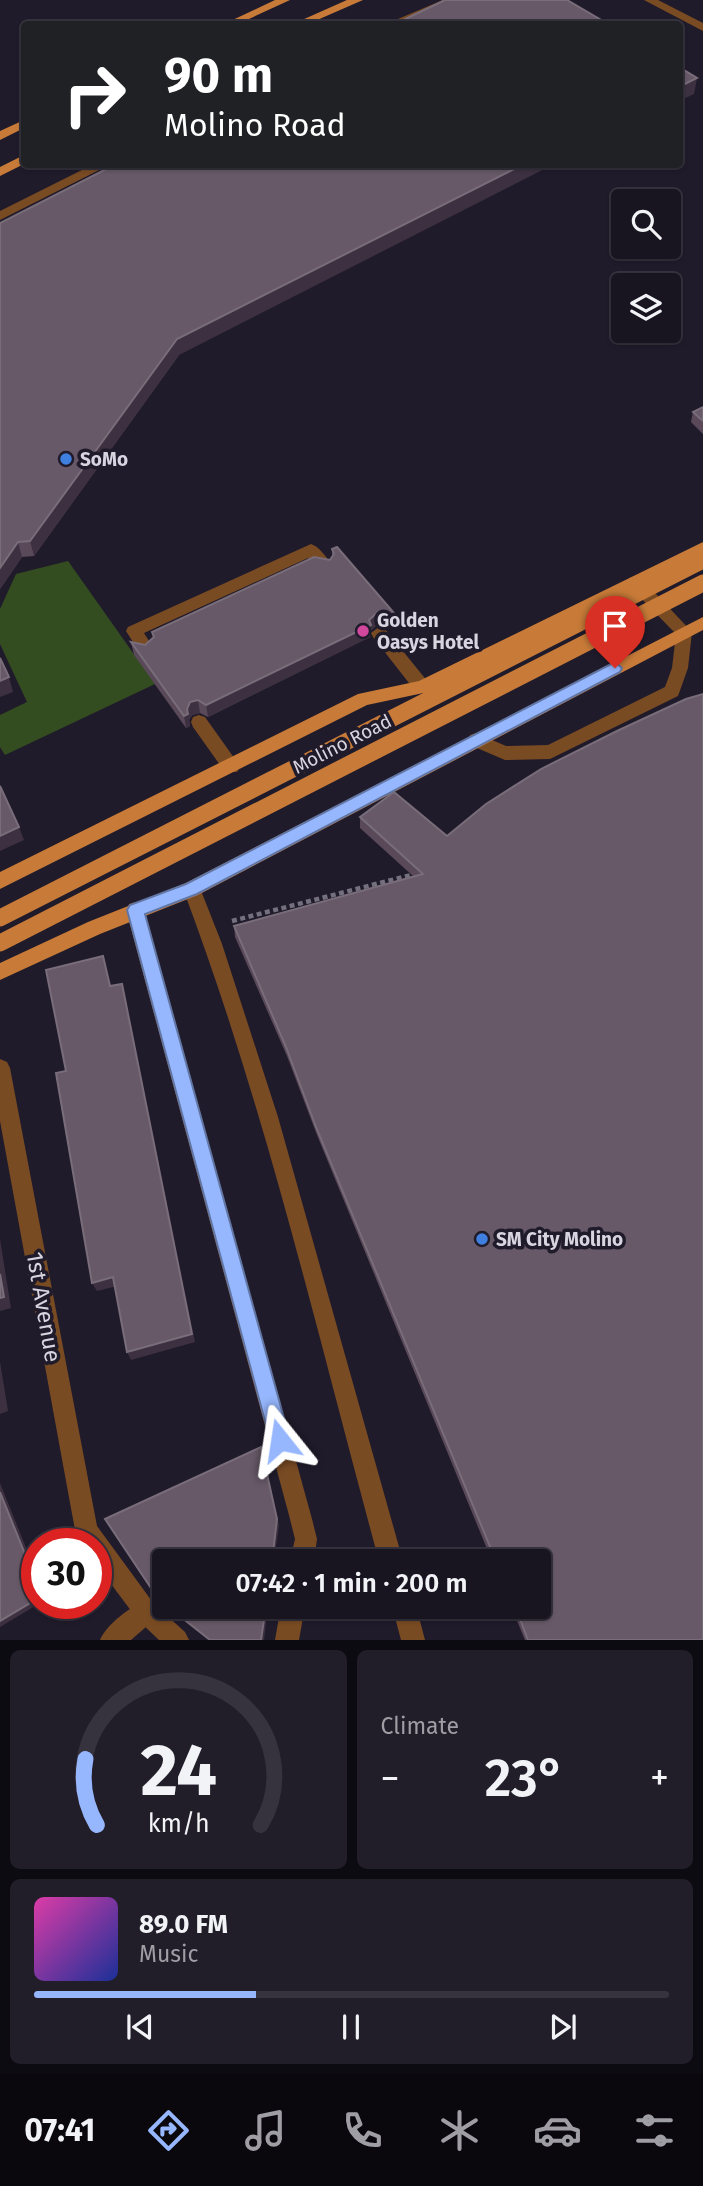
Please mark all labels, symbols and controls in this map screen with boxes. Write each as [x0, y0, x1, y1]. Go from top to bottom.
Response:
text: 90 m [164, 46, 273, 105]
icon: right [49, 49, 140, 140]
text: Molino Road [164, 106, 346, 144]
map controls [611, 189, 681, 343]
button: search [611, 189, 681, 259]
button: layers [611, 273, 681, 343]
place label: SoMo [80, 448, 128, 471]
marker: SoMo [58, 451, 74, 467]
pin [585, 596, 645, 668]
icon: arrive [596, 607, 634, 645]
place label: Golden Oasys Hotel [377, 609, 480, 654]
marker: Golden Oasys Hotel [355, 623, 371, 639]
street label: Molino Road [289, 709, 395, 779]
place label: SM City Molino [496, 1228, 623, 1251]
marker: SM City Molino [474, 1231, 490, 1247]
street label: 1st Avenue [21, 1250, 67, 1364]
position arrow [243, 1403, 317, 1477]
speed limit sign: 30 [21, 1528, 112, 1619]
text: 07:42 · 1 min · 200 m [235, 1568, 468, 1599]
text: Climate [381, 1712, 459, 1740]
text: 24 [140, 1728, 217, 1815]
text: 23° [485, 1747, 565, 1810]
text: − [381, 1755, 400, 1801]
text: + [650, 1755, 669, 1801]
text: km/h [147, 1809, 209, 1839]
text: 89.0 FM [139, 1909, 228, 1940]
text: Music [139, 1940, 199, 1968]
icon: previous [121, 2008, 159, 2046]
icon: pause [332, 2008, 370, 2046]
icon: next [544, 2008, 582, 2046]
icon: directions [144, 2106, 193, 2155]
icon: music [241, 2106, 290, 2155]
icon: phone [338, 2106, 387, 2155]
icon: climate [435, 2106, 484, 2155]
icon: car [533, 2106, 582, 2155]
icon: filters [630, 2106, 679, 2155]
text: 07:41 [24, 2111, 95, 2149]

